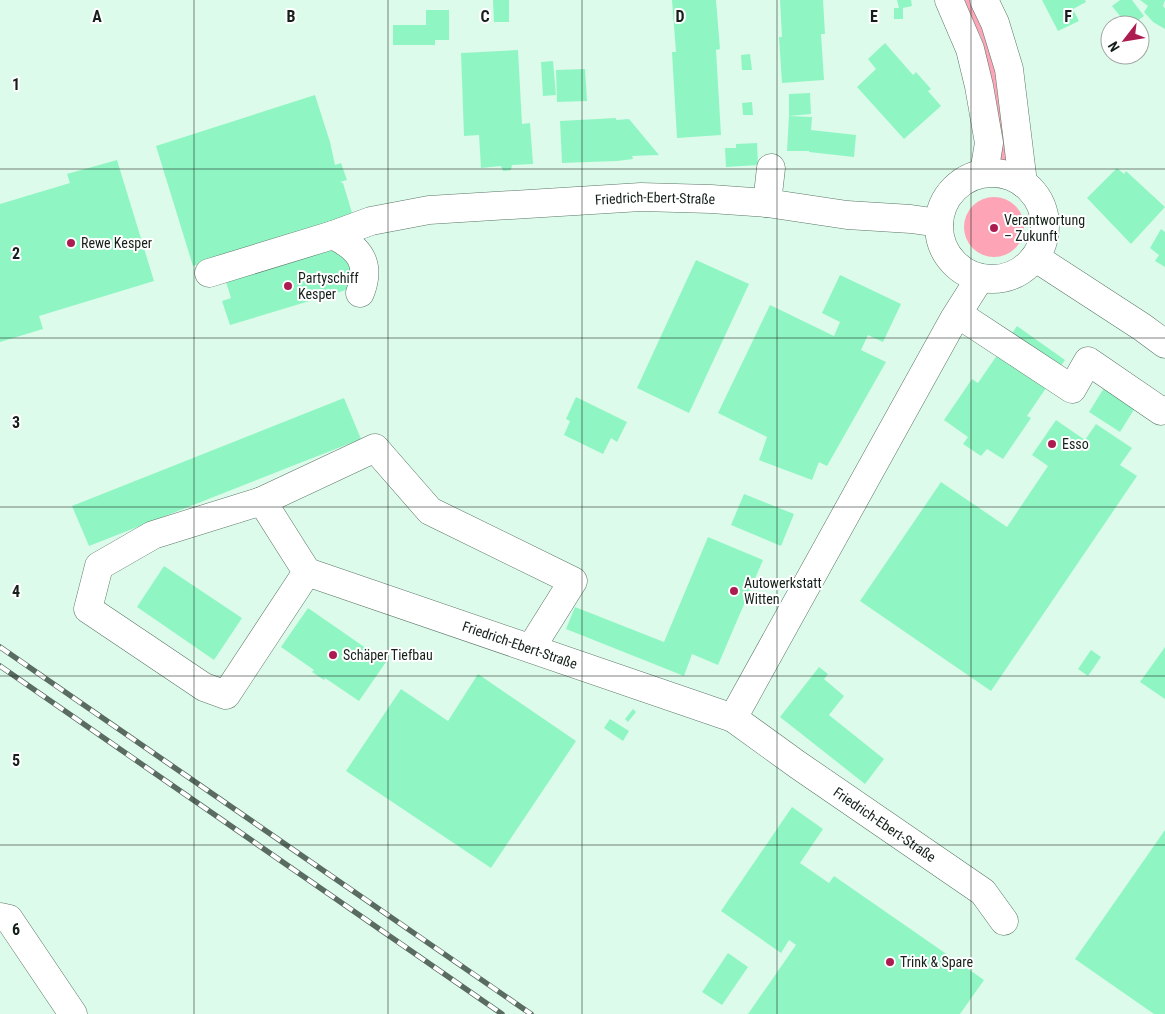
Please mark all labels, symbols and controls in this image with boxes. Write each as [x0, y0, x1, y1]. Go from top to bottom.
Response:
text: A [92, 7, 102, 26]
text: B [287, 7, 296, 26]
text: C [480, 7, 490, 26]
text: D [675, 7, 685, 26]
text: E [870, 7, 878, 26]
text: F [1064, 7, 1072, 26]
north arrow [1100, 15, 1150, 65]
text: N [1105, 39, 1123, 54]
text: 1 [12, 75, 20, 94]
street label: Friedrich-Ebert-Straße [594, 189, 716, 208]
place label: Verantwortung – Zukunft [1004, 212, 1085, 244]
marker: Verantwortung – Zukunft [988, 222, 1000, 234]
place label: Rewe Kesper [81, 235, 152, 251]
marker: Rewe Kesper [65, 237, 77, 249]
text: 2 [12, 244, 20, 263]
place label: Partyschiff Kesper [298, 270, 359, 302]
marker: Partyschiff Kesper [282, 280, 294, 292]
text: 3 [12, 413, 20, 432]
place label: Esso [1062, 436, 1089, 452]
marker: Esso [1046, 438, 1058, 450]
place label: Autowerkstatt Witten [744, 575, 822, 607]
text: 4 [12, 582, 20, 601]
marker: Autowerkstatt Witten [728, 585, 740, 597]
street label: Friedrich-Ebert-Straße [460, 618, 580, 672]
place label: Schäper Tiefbau [343, 647, 433, 663]
marker: Schäper Tiefbau [327, 649, 339, 661]
text: 5 [12, 751, 20, 770]
street label: Friedrich-Ebert-Straße [830, 784, 939, 865]
text: 6 [12, 920, 20, 939]
place label: Trink & Spare [900, 954, 973, 970]
marker: Trink & Spare [884, 956, 896, 968]

